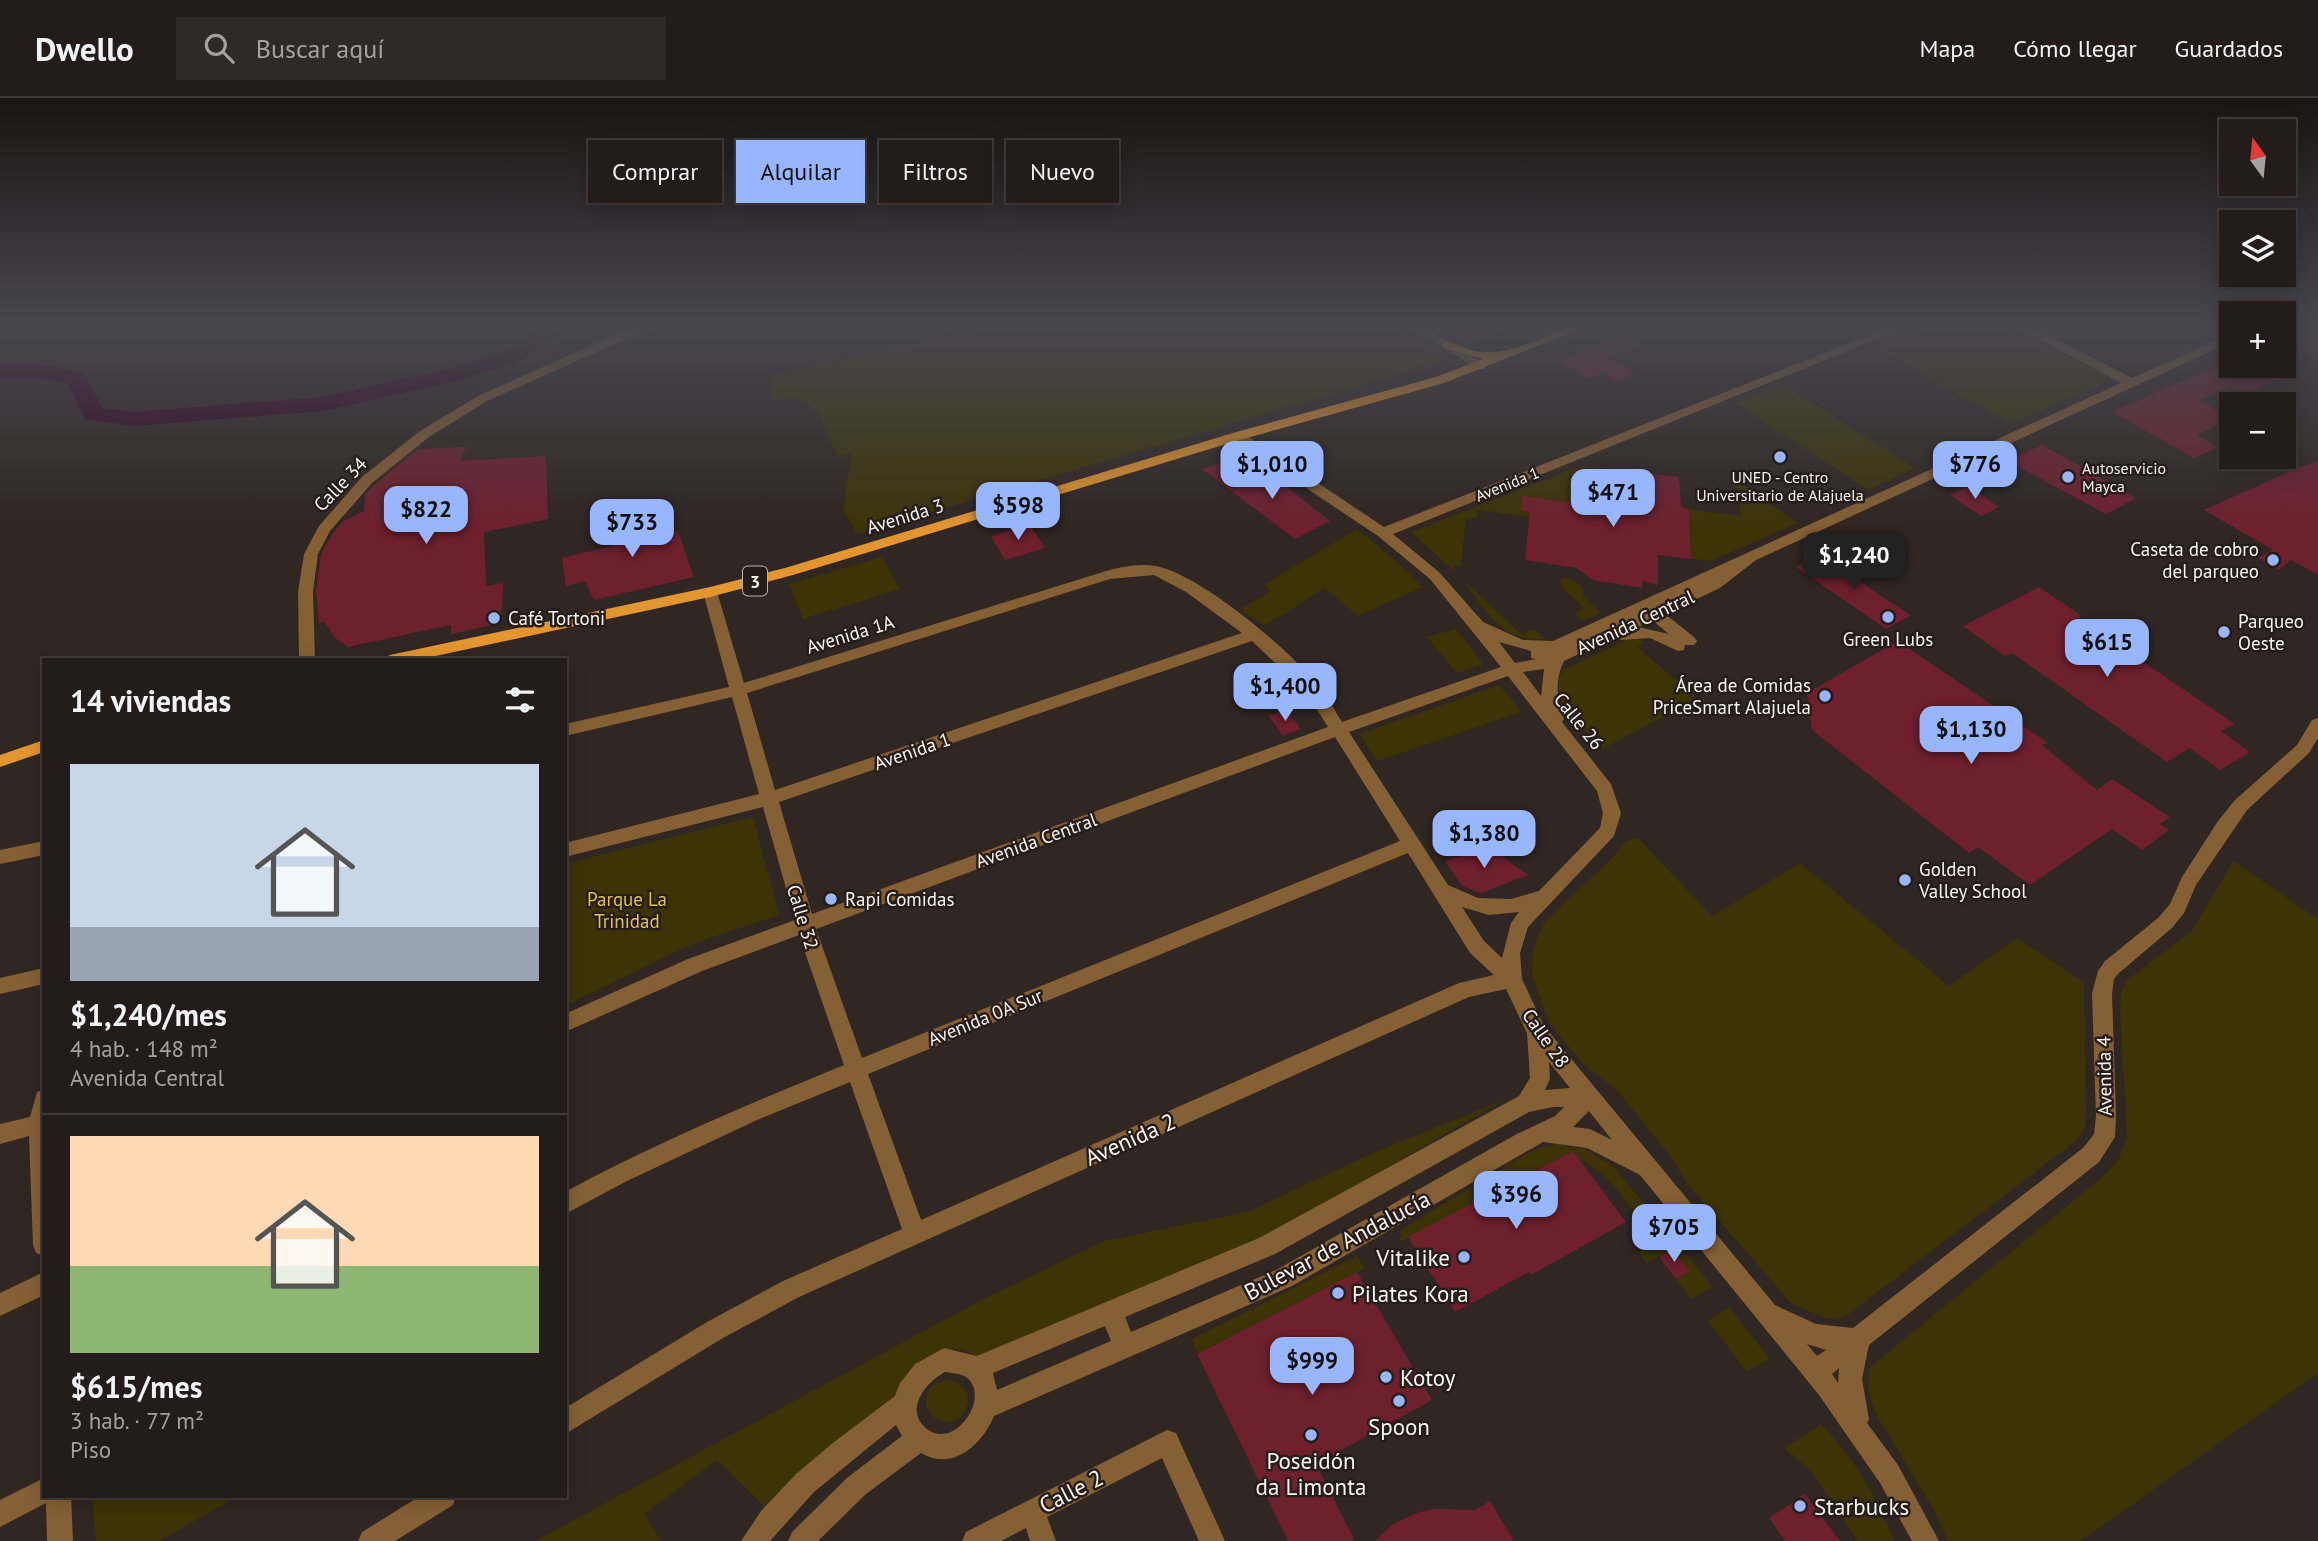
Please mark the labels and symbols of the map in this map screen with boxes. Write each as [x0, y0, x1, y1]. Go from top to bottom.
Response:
north arrow [2219, 119, 2296, 196]
pin: $1,010 [1215, 442, 1329, 501]
pin: $776 [1934, 442, 2016, 501]
marker: UNED - Centro Universitario de Alajuela [1772, 449, 1788, 465]
street label: Calle 34 [308, 452, 372, 516]
place label: Autoservicio Mayca [2082, 458, 2166, 496]
street label: Avenida 1 [1472, 462, 1542, 506]
place label: UNED - Centro Universitario de Alajuela [1696, 467, 1864, 505]
marker: Autoservicio Mayca [2060, 469, 2076, 485]
pin: $471 [1572, 470, 1654, 529]
pin: $598 [977, 482, 1059, 542]
pin: $822 [385, 486, 467, 546]
street label: Avenida 3 [863, 493, 947, 539]
pin: $733 [591, 500, 673, 559]
pin: $1,240 [1797, 532, 1911, 592]
place label: Caseta de cobro del parqueo [2130, 537, 2259, 583]
marker: Caseta de cobro del parqueo [2265, 552, 2281, 568]
road number: 3 [743, 566, 767, 596]
street label: Avenida Central [1572, 584, 1698, 660]
place label: Café Tortoni [508, 606, 605, 630]
street label: Avenida 1A [803, 609, 897, 659]
marker: Green Lubs [1880, 609, 1896, 625]
place label: Parqueo Oeste [2238, 609, 2304, 655]
marker: Café Tortoni [486, 610, 502, 626]
pin: $615 [2066, 620, 2148, 679]
marker: Parqueo Oeste [2216, 624, 2232, 640]
place label: Green Lubs [1843, 627, 1933, 651]
pin: $1,400 [1228, 664, 1342, 723]
place label: Área de Comidas PriceSmart Alajuela [1653, 673, 1811, 719]
street label: Calle 26 [1549, 688, 1609, 754]
marker: Área de Comidas PriceSmart Alajuela [1817, 688, 1833, 704]
pin: $1,130 [1914, 706, 2028, 766]
street label: Avenida 1 [870, 727, 954, 775]
street label: Avenida Central [972, 807, 1100, 873]
pin: $1,380 [1427, 810, 1541, 870]
place label: Golden Valley School [1918, 857, 2027, 903]
marker: Golden Valley School [1897, 872, 1913, 888]
street label: Calle 32 [782, 882, 824, 952]
park label: Parque La Trinidad [587, 887, 667, 933]
place label: Rapi Comidas [845, 887, 955, 911]
marker: Rapi Comidas [823, 891, 839, 907]
street label: Avenida 0A Sur [924, 983, 1046, 1051]
street label: Calle 28 [1517, 1004, 1575, 1072]
street label: Avenida 4 [2091, 1036, 2117, 1116]
street label: Avenida 2 [1080, 1106, 1180, 1172]
pin: $396 [1475, 1172, 1557, 1231]
street label: Bulevar de Andalucía [1239, 1184, 1435, 1306]
pin: $705 [1633, 1204, 1715, 1264]
place label: Vitalike [1375, 1243, 1450, 1272]
marker: Vitalike [1456, 1249, 1472, 1265]
place label: Pilates Kora [1352, 1279, 1469, 1308]
marker: Pilates Kora [1330, 1285, 1346, 1301]
pin: $999 [1271, 1338, 1353, 1397]
place label: Kotoy [1400, 1363, 1456, 1392]
marker: Kotoy [1378, 1369, 1394, 1385]
marker: Spoon [1391, 1393, 1407, 1409]
place label: Spoon [1368, 1412, 1430, 1441]
marker: Poseidón da Limonta [1303, 1427, 1319, 1443]
place label: Poseidón da Limonta [1256, 1446, 1366, 1501]
street label: Calle 2 [1034, 1463, 1108, 1519]
place label: Starbucks [1814, 1492, 1909, 1521]
marker: Starbucks [1792, 1498, 1808, 1514]

